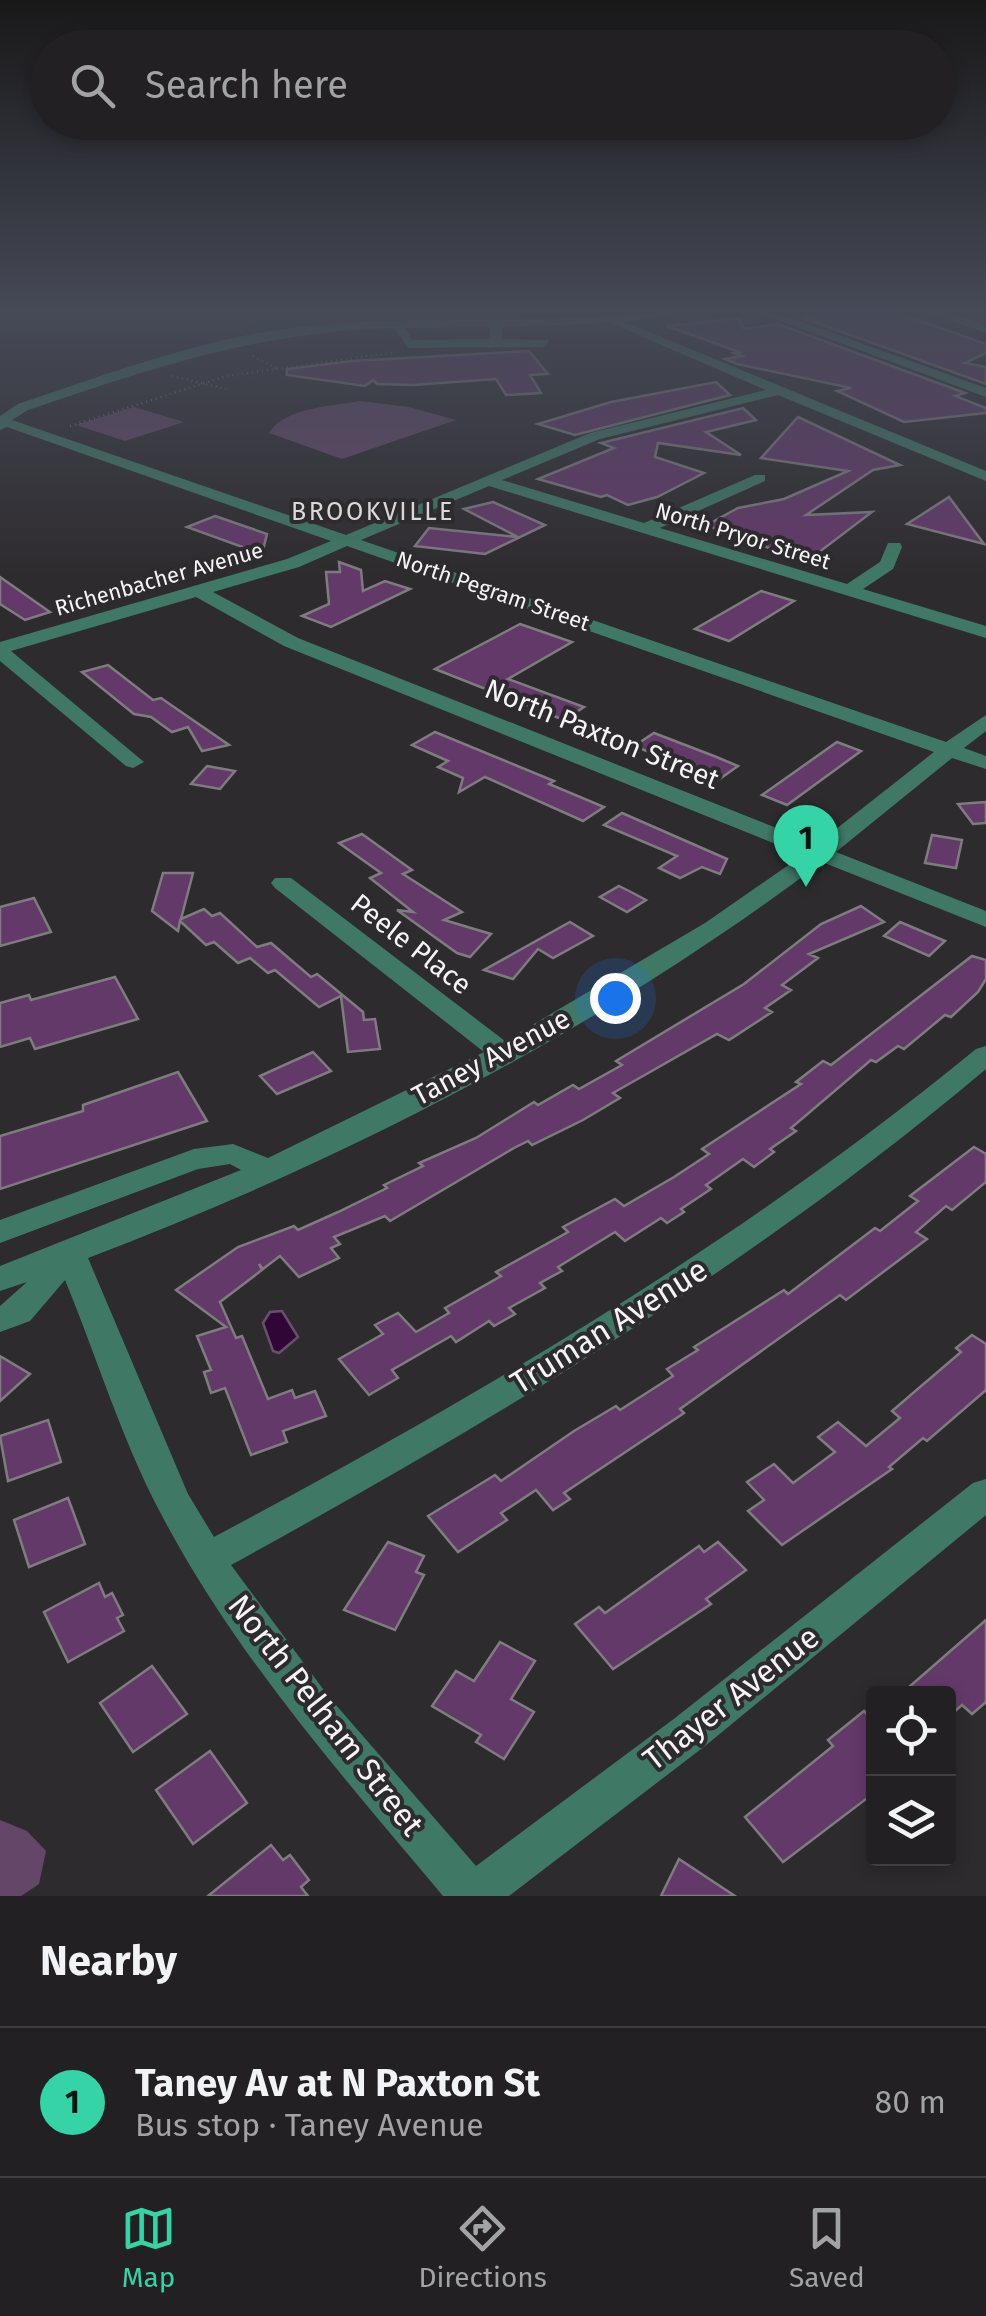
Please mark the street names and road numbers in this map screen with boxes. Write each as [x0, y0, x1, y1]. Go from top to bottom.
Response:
street label: North Pryor Street [652, 497, 834, 575]
street label: Richenbacher Avenue [52, 536, 266, 622]
street label: North Pegram Street [393, 545, 593, 637]
street label: North Paxton Street [480, 672, 725, 796]
street label: Peele Place [344, 887, 478, 1001]
street label: Taney Avenue [406, 1002, 576, 1112]
street label: Truman Avenue [504, 1250, 714, 1402]
street label: North Pelham Street [220, 1587, 432, 1843]
street label: Thayer Avenue [636, 1618, 826, 1778]

